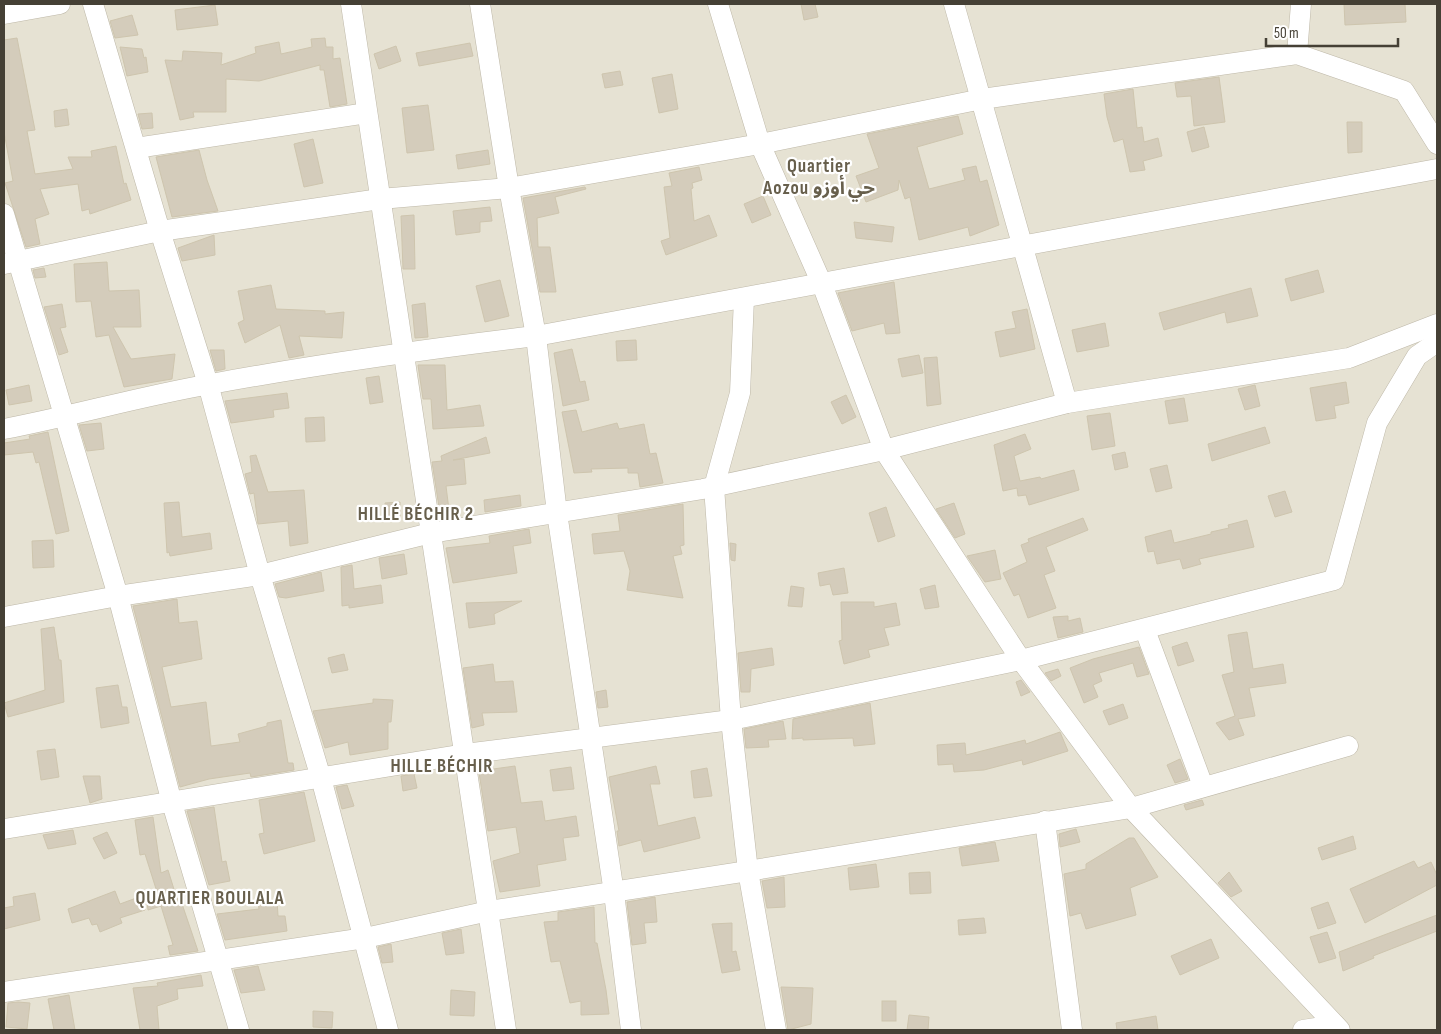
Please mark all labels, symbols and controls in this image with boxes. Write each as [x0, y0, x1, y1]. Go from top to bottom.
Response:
scale bar [1266, 15, 1398, 47]
text: 50 m [1274, 24, 1299, 43]
district label: Quartier Aozou حي أوزو [762, 155, 875, 202]
district label: HILLÉ BÉCHIR 2 [358, 503, 474, 526]
district label: HILLE BÉCHIR [391, 755, 493, 778]
district label: QUARTIER BOULALA [135, 887, 285, 910]

